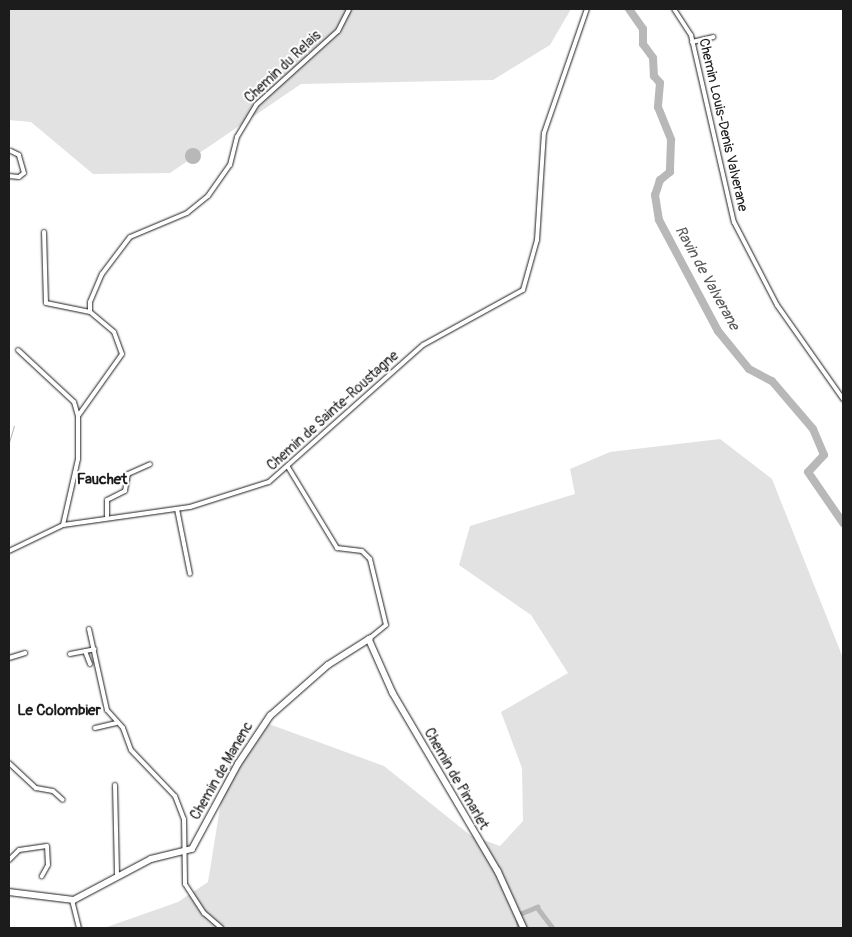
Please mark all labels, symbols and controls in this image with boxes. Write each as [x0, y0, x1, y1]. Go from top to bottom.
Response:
street label: Chemin du Relais [241, 27, 325, 107]
street label: Chemin Louis-Denis Valverane [695, 37, 751, 213]
water label: Ravin de Valverane [671, 223, 743, 333]
street label: Chemin de Sainte-Roustagne [264, 348, 402, 474]
district label: Fauchet [77, 471, 127, 489]
district label: Le Colombier [17, 702, 101, 720]
street label: Chemin de Manenc [187, 719, 257, 823]
street label: Chemin de Pimarlet [420, 725, 492, 833]

